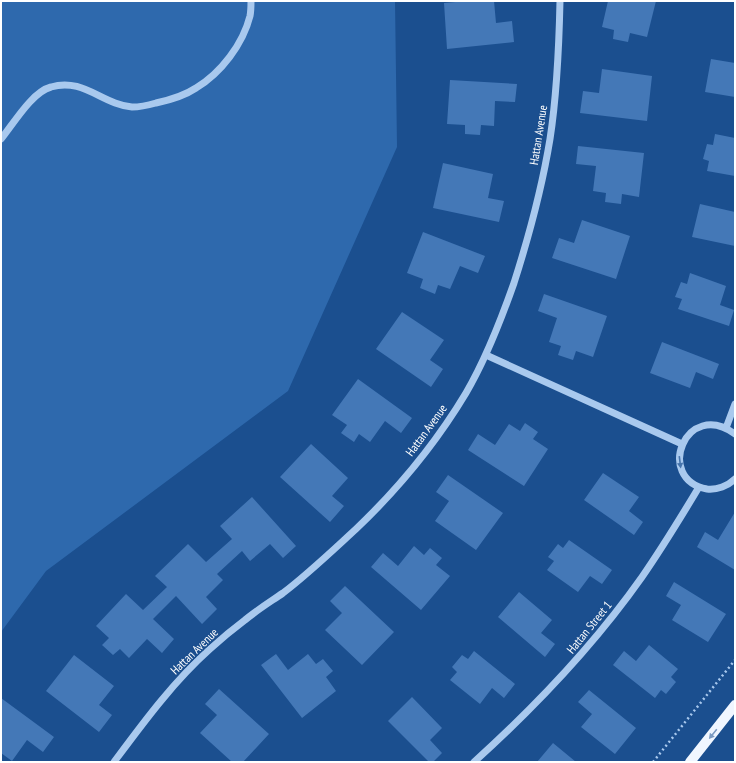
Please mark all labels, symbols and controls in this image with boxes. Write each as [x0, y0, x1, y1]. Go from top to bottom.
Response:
street label: Hattan Avenue [526, 104, 550, 166]
street label: Hattan Avenue [402, 401, 450, 459]
one-way arrow [677, 456, 683, 468]
street label: Hattan Street 1 [563, 598, 615, 656]
street label: Hattan Avenue [167, 625, 221, 677]
one-way arrow [708, 728, 717, 739]

